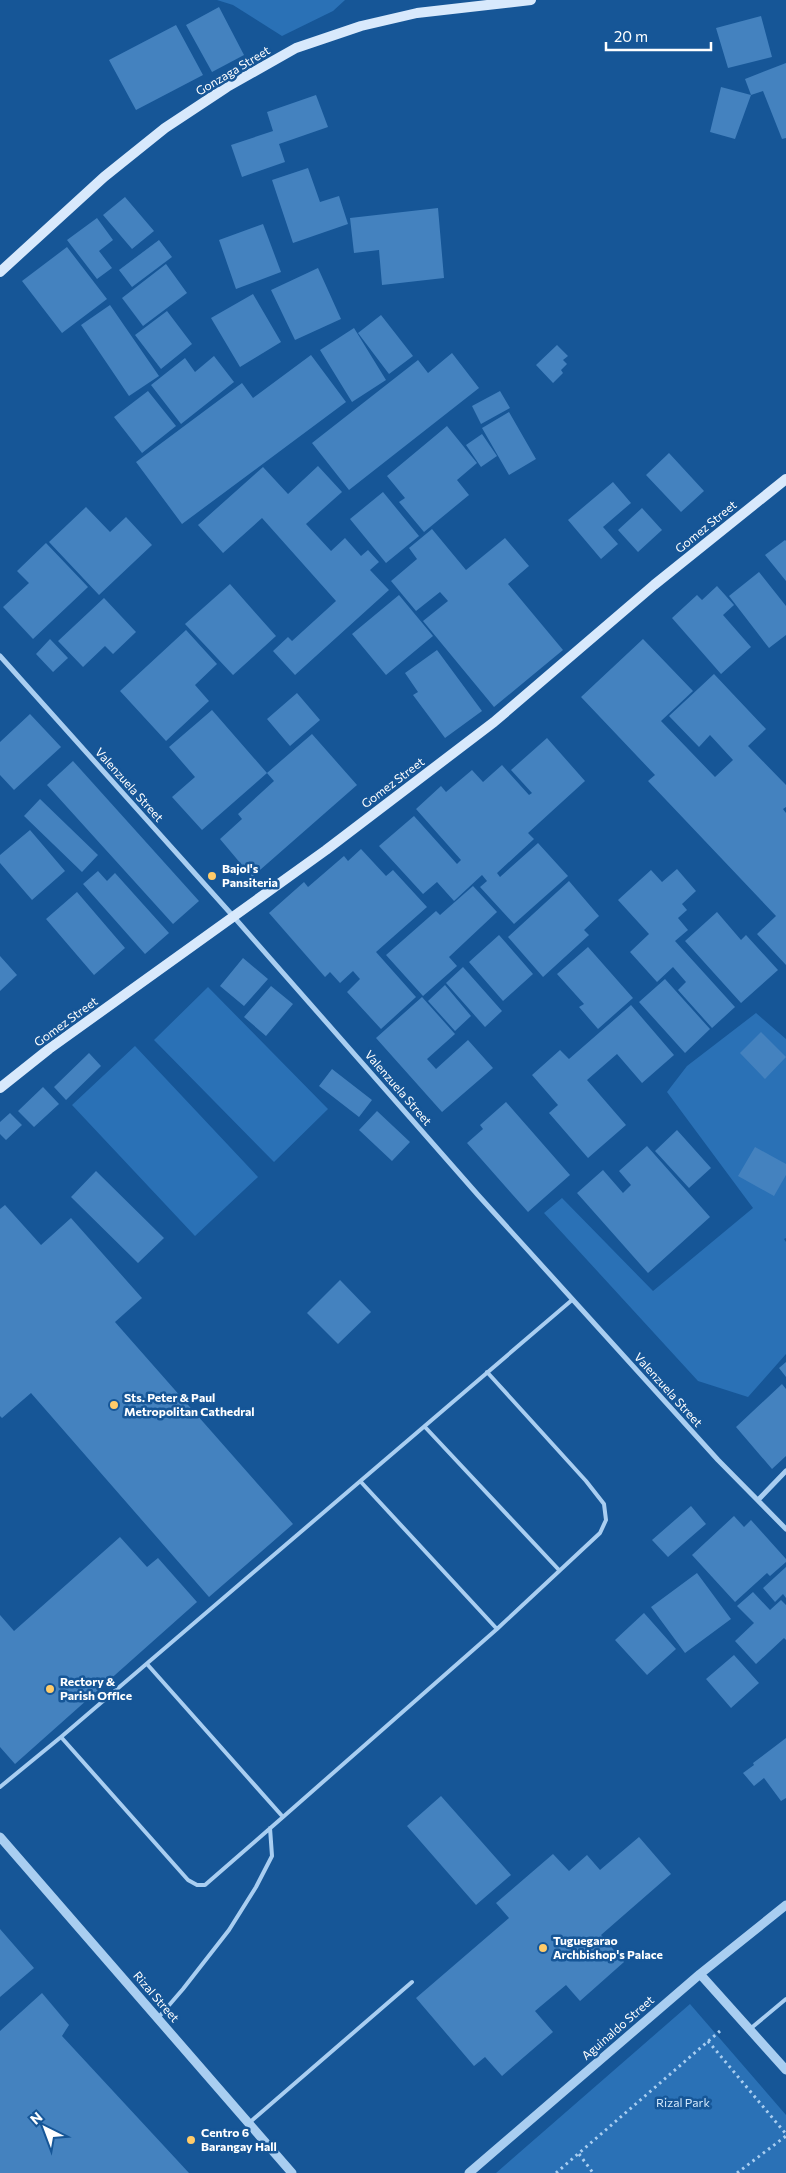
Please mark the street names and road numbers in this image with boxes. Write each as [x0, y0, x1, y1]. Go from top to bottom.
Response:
street label: Gonzaga Street [193, 42, 272, 98]
street label: Gomez Street [672, 497, 739, 555]
street label: Valenzuela Street [93, 744, 167, 824]
street label: Gomez Street [358, 754, 427, 810]
street label: Gomez Street [31, 993, 100, 1049]
street label: Valenzuela Street [362, 1047, 435, 1128]
street label: Valenzuela Street [632, 1349, 706, 1429]
street label: Rizal Street [131, 1968, 183, 2025]
street label: Aguinaldo Street [578, 1992, 656, 2062]

